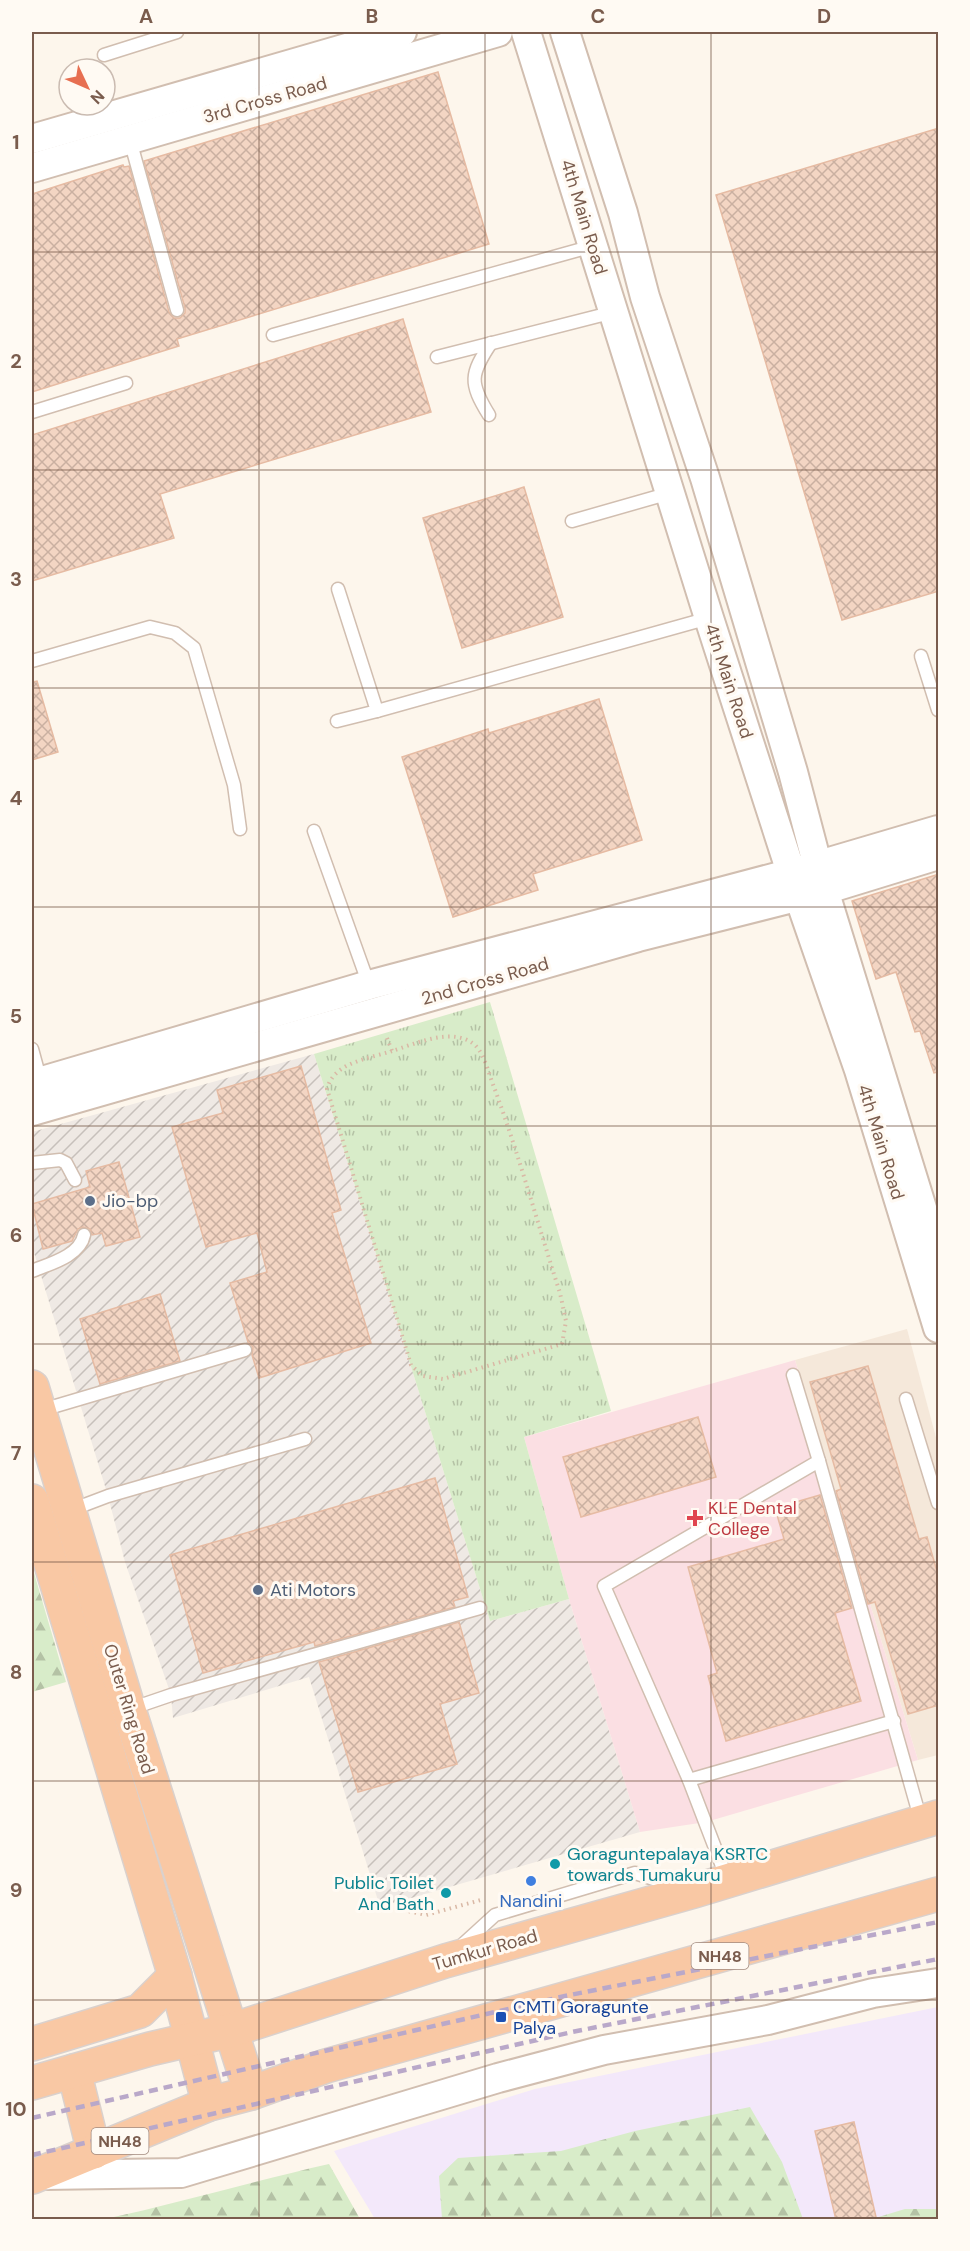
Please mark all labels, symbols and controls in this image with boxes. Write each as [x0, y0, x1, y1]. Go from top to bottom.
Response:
text: A [139, 3, 153, 29]
text: B [366, 3, 378, 29]
text: C [591, 3, 605, 29]
text: D [817, 3, 831, 29]
north arrow [57, 57, 117, 117]
street label: 3rd Cross Road [200, 71, 330, 129]
text: N [86, 86, 109, 109]
text: 1 [12, 129, 20, 155]
street label: 4th Main Road [555, 156, 613, 278]
text: 2 [10, 348, 22, 374]
text: 3 [10, 566, 22, 592]
street label: 4th Main Road [699, 621, 759, 741]
text: 4 [10, 785, 23, 811]
street label: 2nd Cross Road [419, 951, 551, 1011]
text: 5 [10, 1003, 22, 1029]
street label: 4th Main Road [852, 1081, 910, 1203]
place label: Jio-bp [102, 1189, 158, 1213]
marker: Jio-bp [83, 1194, 97, 1208]
text: 6 [10, 1222, 22, 1248]
text: 7 [11, 1440, 22, 1466]
place label: KLE Dental College [708, 1496, 797, 1541]
marker: KLE Dental College [686, 1509, 704, 1527]
place label: Ati Motors [270, 1578, 356, 1602]
marker: Ati Motors [251, 1583, 265, 1597]
street label: Outer Ring Road [98, 1641, 160, 1777]
text: 8 [10, 1659, 22, 1685]
place label: Goraguntepalaya KSRTC towards Tumakuru [567, 1842, 768, 1887]
marker: Goraguntepalaya KSRTC towards Tumakuru [548, 1857, 562, 1871]
place label: Public Toilet And Bath [334, 1871, 434, 1916]
marker: Nandini [524, 1874, 538, 1888]
text: 9 [10, 1877, 22, 1903]
marker: Public Toilet And Bath [439, 1886, 453, 1900]
place label: Nandini [500, 1889, 562, 1913]
street label: Tumkur Road [430, 1924, 540, 1976]
road number: NH48 [692, 1943, 748, 1969]
place label: CMTI Goragunte Palya [513, 1995, 649, 2040]
marker: CMTI Goragunte Palya [494, 2010, 508, 2024]
text: 10 [5, 2096, 27, 2122]
road number: NH48 [92, 2128, 148, 2154]

